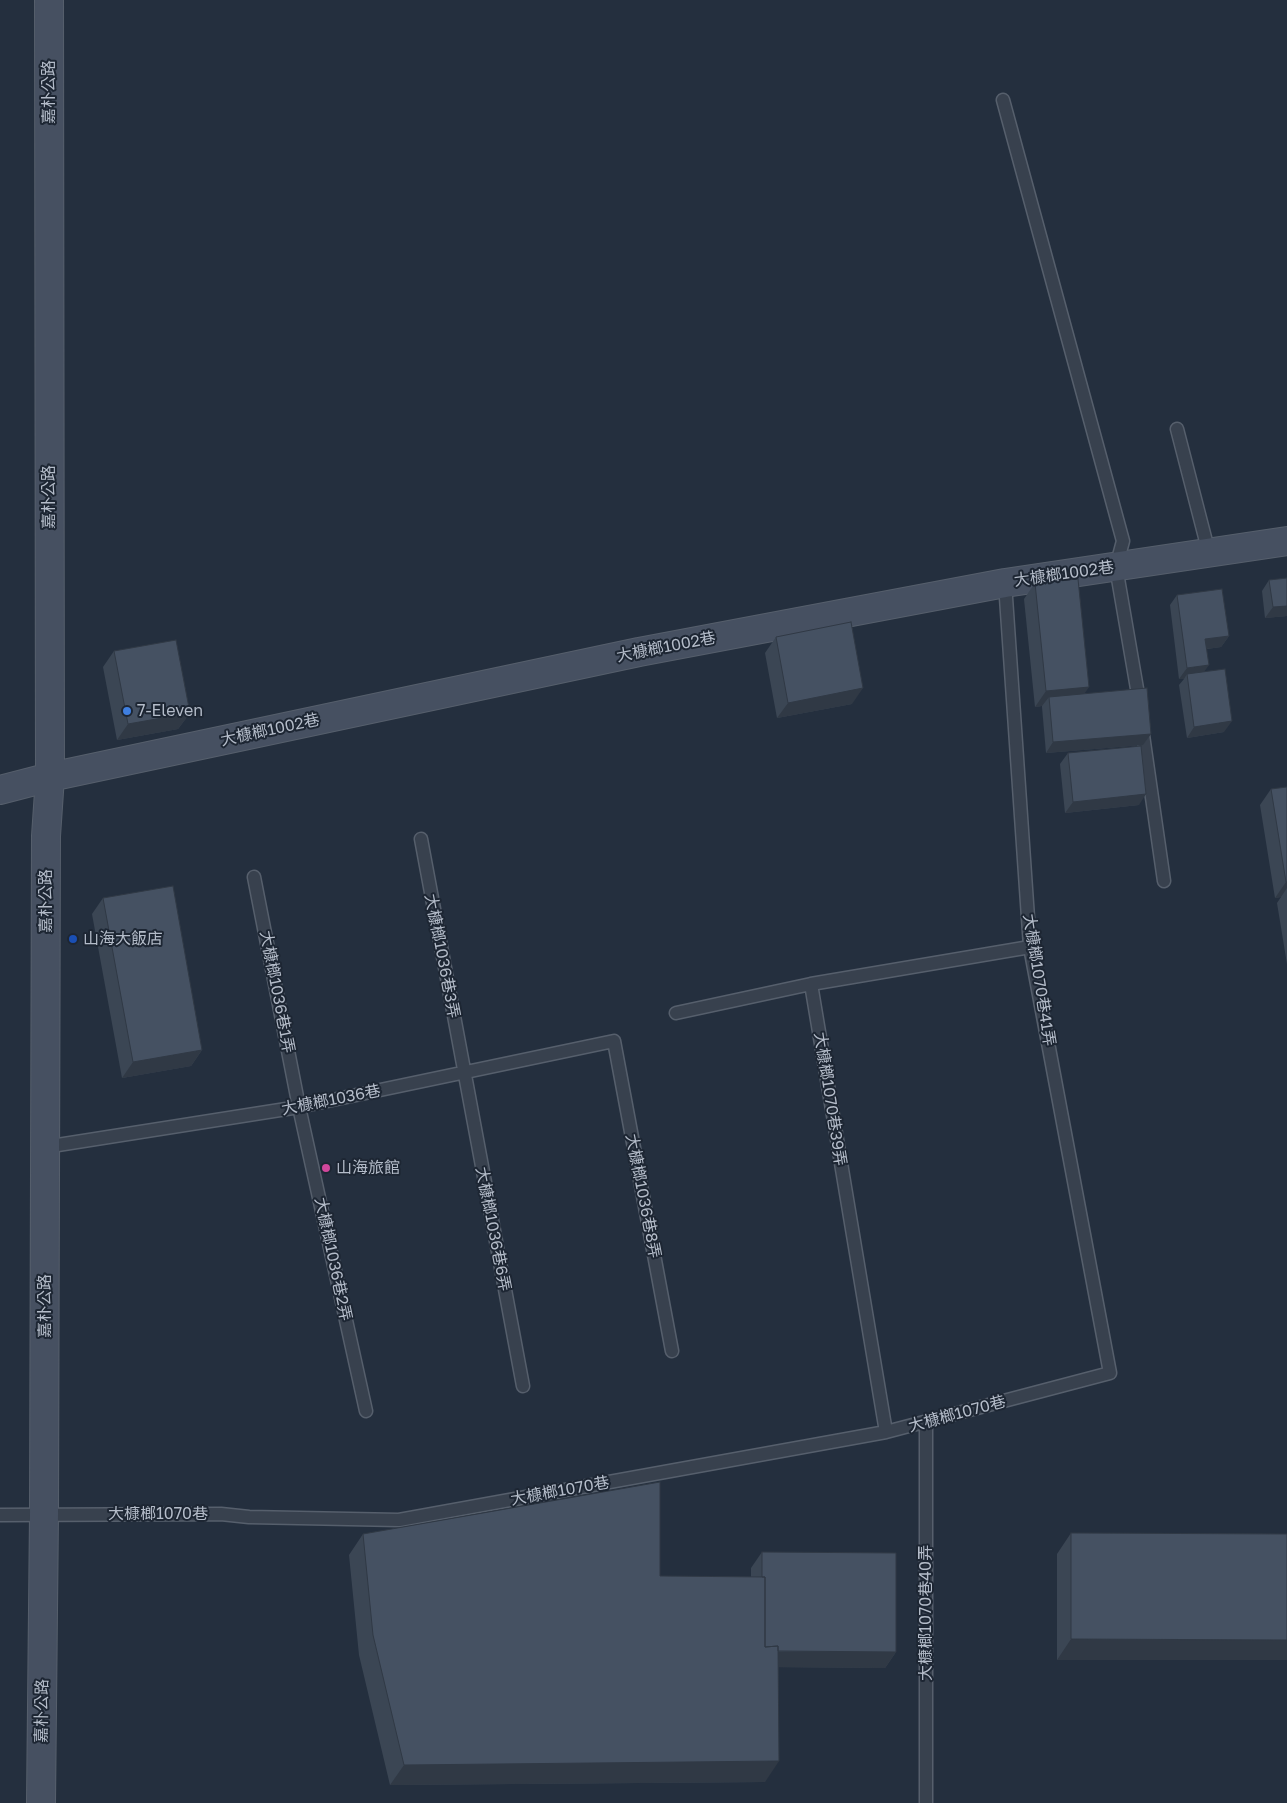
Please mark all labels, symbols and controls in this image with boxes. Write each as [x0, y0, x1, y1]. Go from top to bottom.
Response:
street label: 嘉朴公路 [39, 60, 59, 124]
street label: 嘉朴公路 [39, 465, 59, 529]
street label: 大槺榔1002巷 [1013, 557, 1115, 591]
street label: 大槺榔1002巷 [615, 628, 717, 666]
place label: 7-Eleven [137, 701, 203, 721]
marker: 7-Eleven [121, 705, 133, 717]
street label: 大槺榔1002巷 [219, 710, 321, 750]
street label: 嘉朴公路 [36, 869, 56, 933]
street label: 大槺榔1036巷3弄 [421, 892, 463, 1020]
street label: 大槺榔1070巷41弄 [1019, 913, 1059, 1047]
place label: 山海大飯店 [83, 929, 163, 949]
street label: 大槺榔1036巷1弄 [256, 929, 298, 1055]
marker: 山海大飯店 [67, 933, 79, 945]
street label: 大槺榔1070巷39弄 [810, 1031, 850, 1167]
street label: 大槺榔1036巷 [280, 1081, 382, 1119]
street label: 大槺榔1036巷8弄 [622, 1132, 664, 1260]
place label: 山海旅館 [336, 1158, 400, 1178]
marker: 山海旅館 [320, 1162, 332, 1174]
street label: 大槺榔1036巷6弄 [472, 1165, 514, 1293]
street label: 大槺榔1036巷2弄 [311, 1195, 355, 1323]
street label: 嘉朴公路 [35, 1274, 55, 1338]
street label: 大槺榔1070巷 [906, 1392, 1008, 1436]
street label: 大槺榔1070巷 [509, 1473, 611, 1509]
street label: 大槺榔1070巷 [108, 1504, 208, 1524]
street label: 大槺榔1070巷40弄 [916, 1545, 936, 1681]
street label: 嘉朴公路 [32, 1679, 52, 1743]

